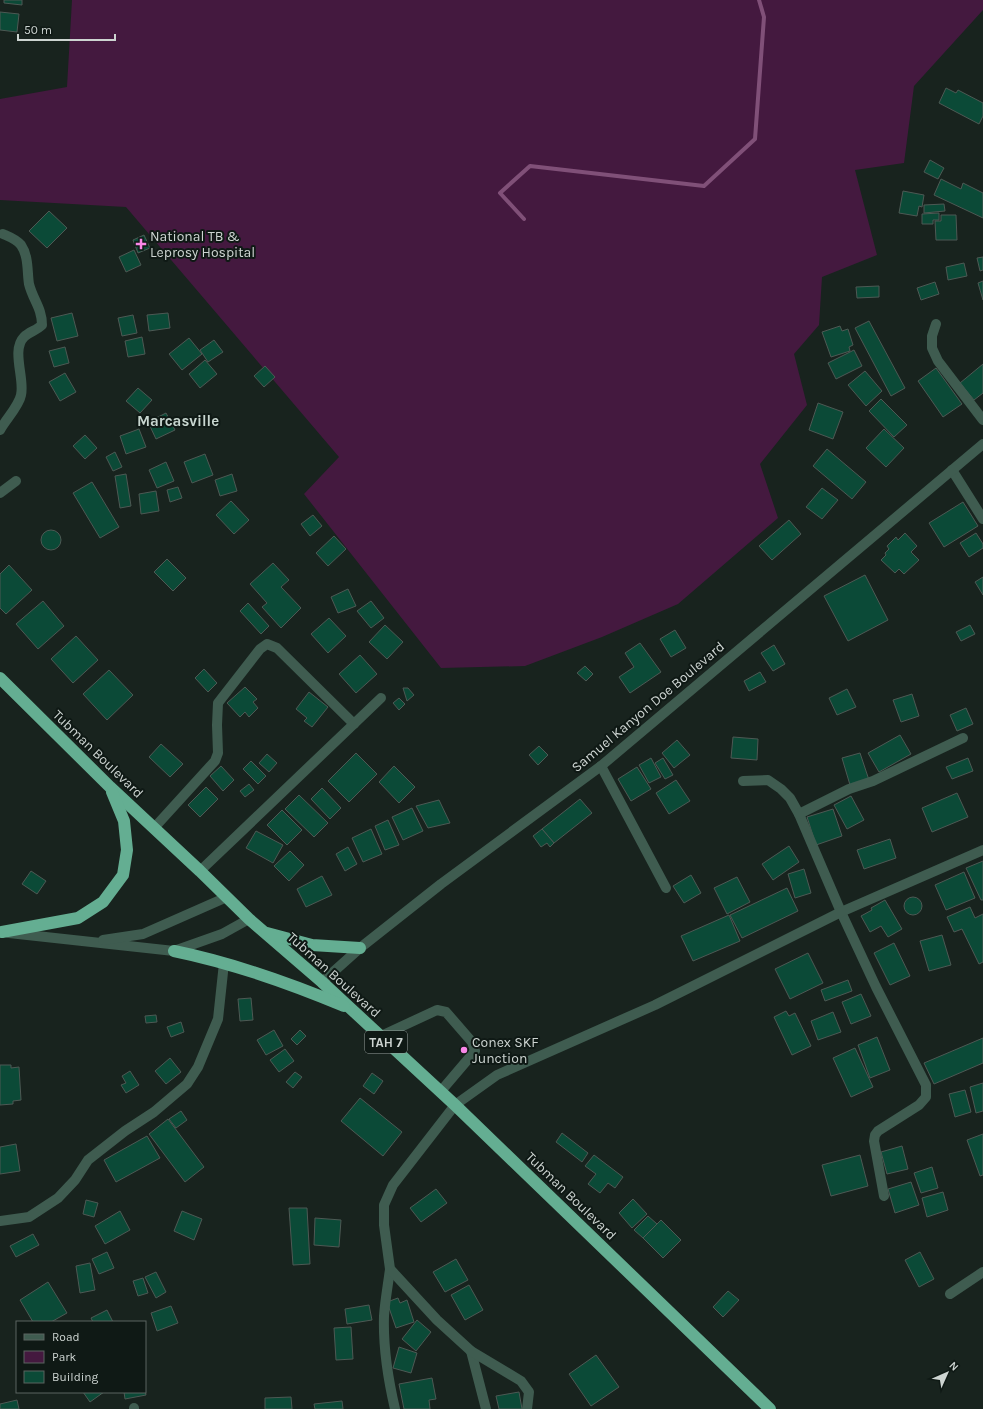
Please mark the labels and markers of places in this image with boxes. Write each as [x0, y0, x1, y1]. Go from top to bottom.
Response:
place label: National TB & Leprosy Hospital [150, 228, 255, 261]
marker: National TB & Leprosy Hospital [135, 238, 147, 250]
place label: Conex SKF Junction [472, 1034, 539, 1067]
marker: Conex SKF Junction [459, 1045, 469, 1055]

